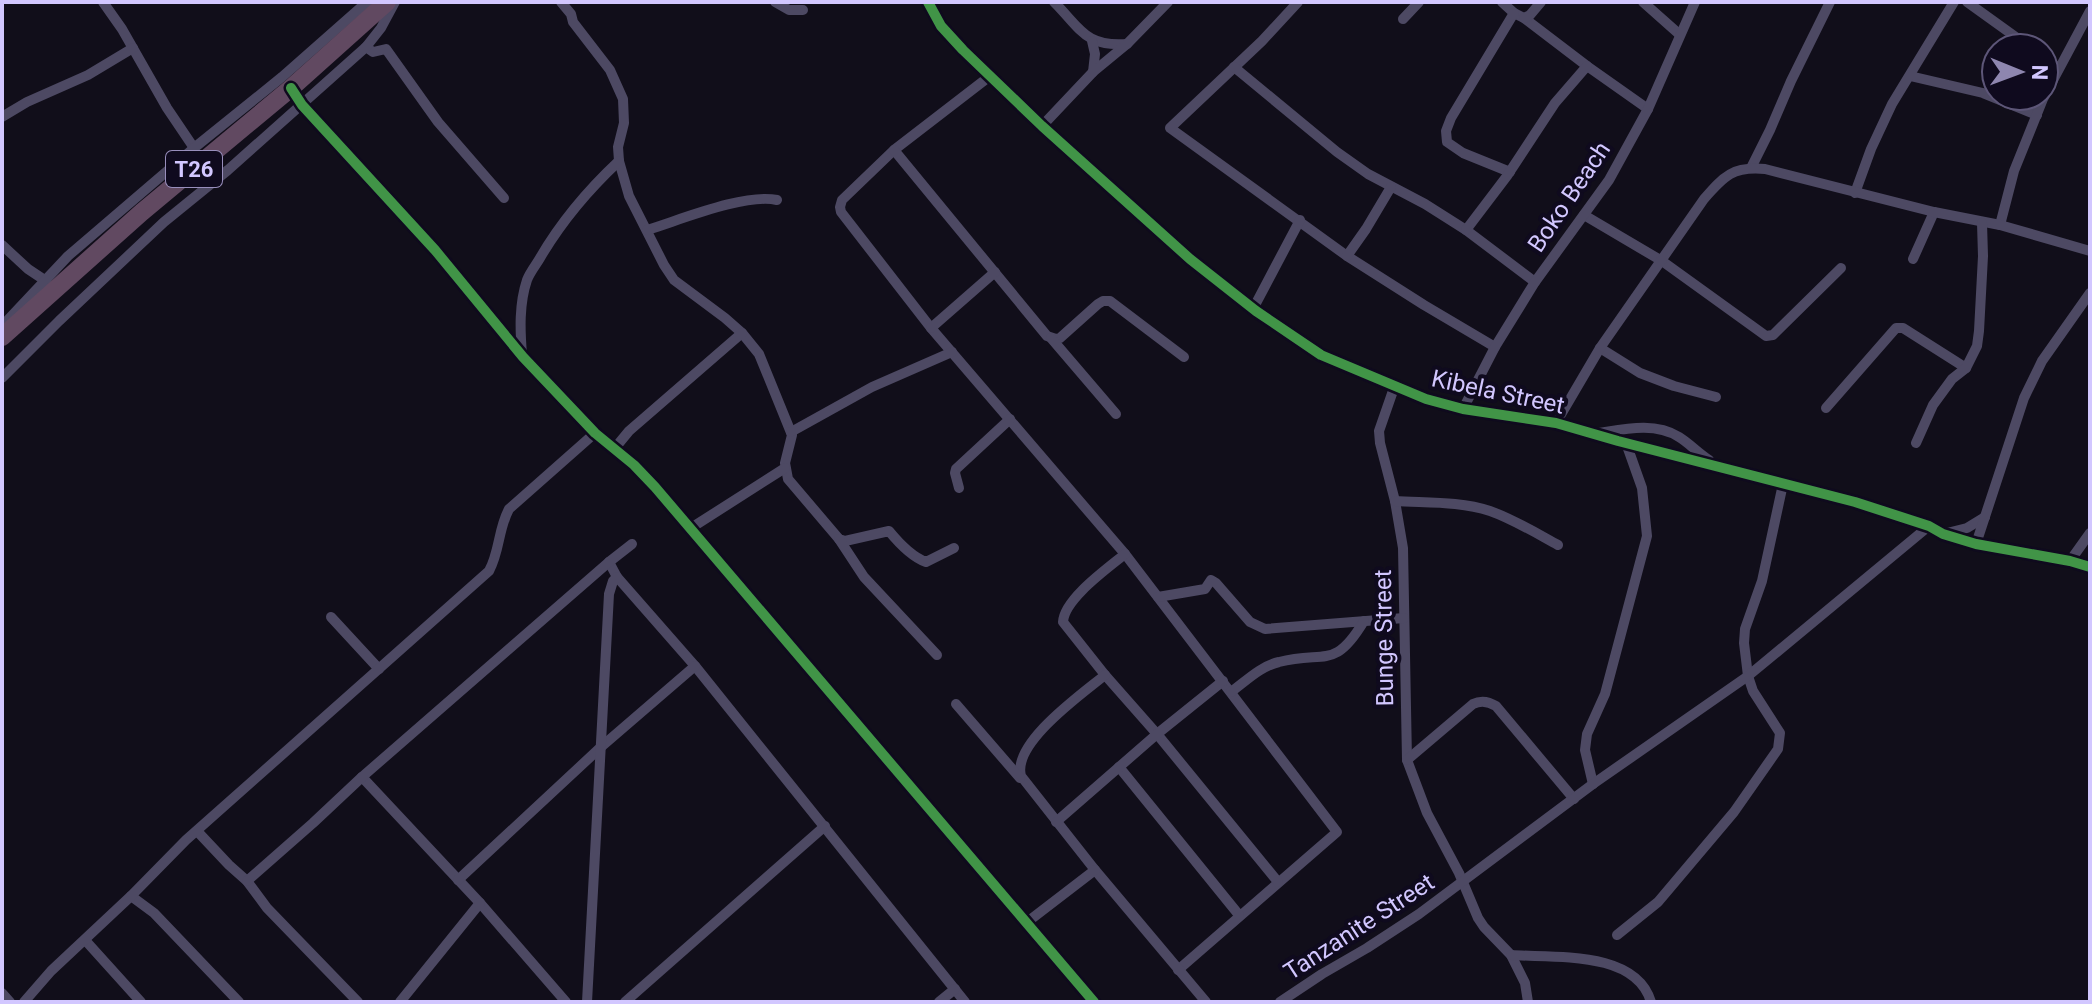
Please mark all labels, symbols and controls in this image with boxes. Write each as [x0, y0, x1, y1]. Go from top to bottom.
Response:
north arrow [1980, 32, 2060, 112]
text: N [2027, 64, 2052, 80]
street label: Boko Beach [1522, 137, 1616, 257]
road number: T26 [166, 151, 222, 187]
street label: Kibela Street [1429, 364, 1567, 420]
street label: Bunge Street [1369, 569, 1399, 707]
street label: Tanzanite Street [1279, 868, 1439, 986]

